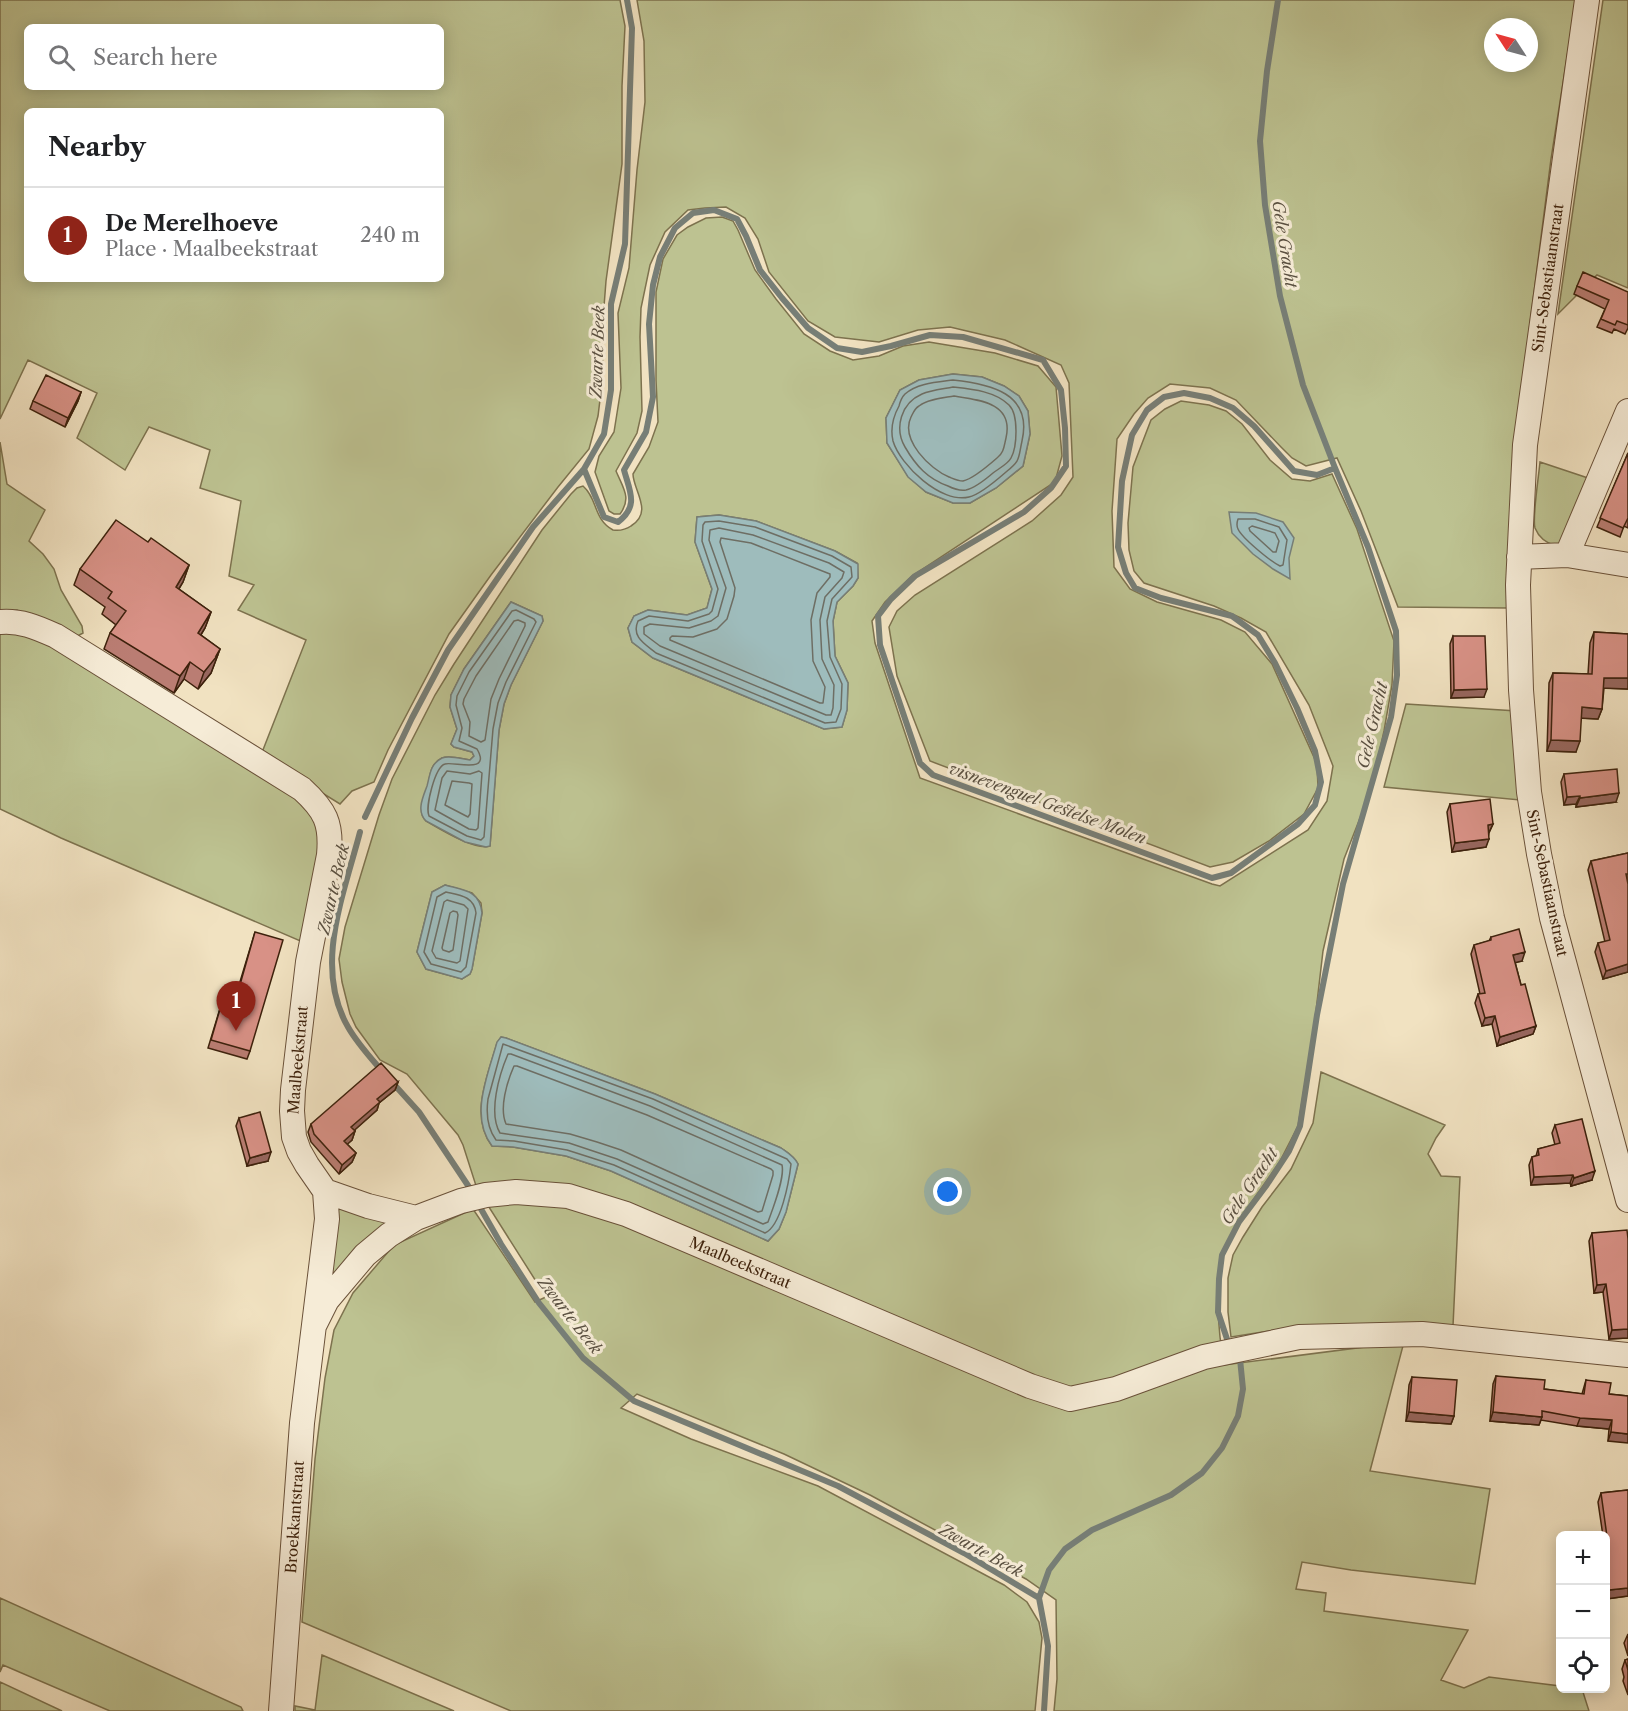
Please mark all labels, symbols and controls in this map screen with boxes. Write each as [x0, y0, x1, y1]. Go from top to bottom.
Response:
north arrow [1484, 18, 1538, 72]
search box [24, 24, 444, 90]
icon: search [45, 41, 78, 74]
text: Search here [93, 44, 218, 71]
text: Nearby [48, 131, 146, 163]
water label: Gele Gracht [1268, 199, 1302, 290]
street label: Sint-Sebastiaanstraat [1528, 202, 1567, 354]
text: De Merelhoeve [105, 210, 278, 237]
text: 1 [63, 223, 72, 247]
text: 240 m [360, 223, 420, 247]
text: Place · Maalbeekstraat [105, 237, 318, 261]
water label: Zwarte Beek [585, 304, 609, 400]
water label: Gele Gracht [1352, 679, 1392, 770]
water label: visnevenguel Gestelse Molen [947, 758, 1149, 848]
street label: Sint-Sebastiaanstraat [1523, 808, 1573, 959]
water label: Zwarte Beek [313, 841, 353, 938]
pin: 1 [216, 982, 256, 1031]
street label: Maalbeekstraat [283, 1004, 312, 1115]
water label: Gele Gracht [1216, 1143, 1283, 1228]
your location [933, 1177, 962, 1206]
street label: Maalbeekstraat [686, 1233, 795, 1293]
water label: Zwarte Beek [533, 1271, 607, 1358]
street label: Broekkantstraat [281, 1459, 308, 1574]
water label: Zwarte Beek [935, 1518, 1027, 1582]
map controls [1556, 1531, 1610, 1693]
button: + [1556, 1531, 1610, 1585]
button: − [1556, 1585, 1610, 1639]
button: locate [1556, 1639, 1610, 1693]

